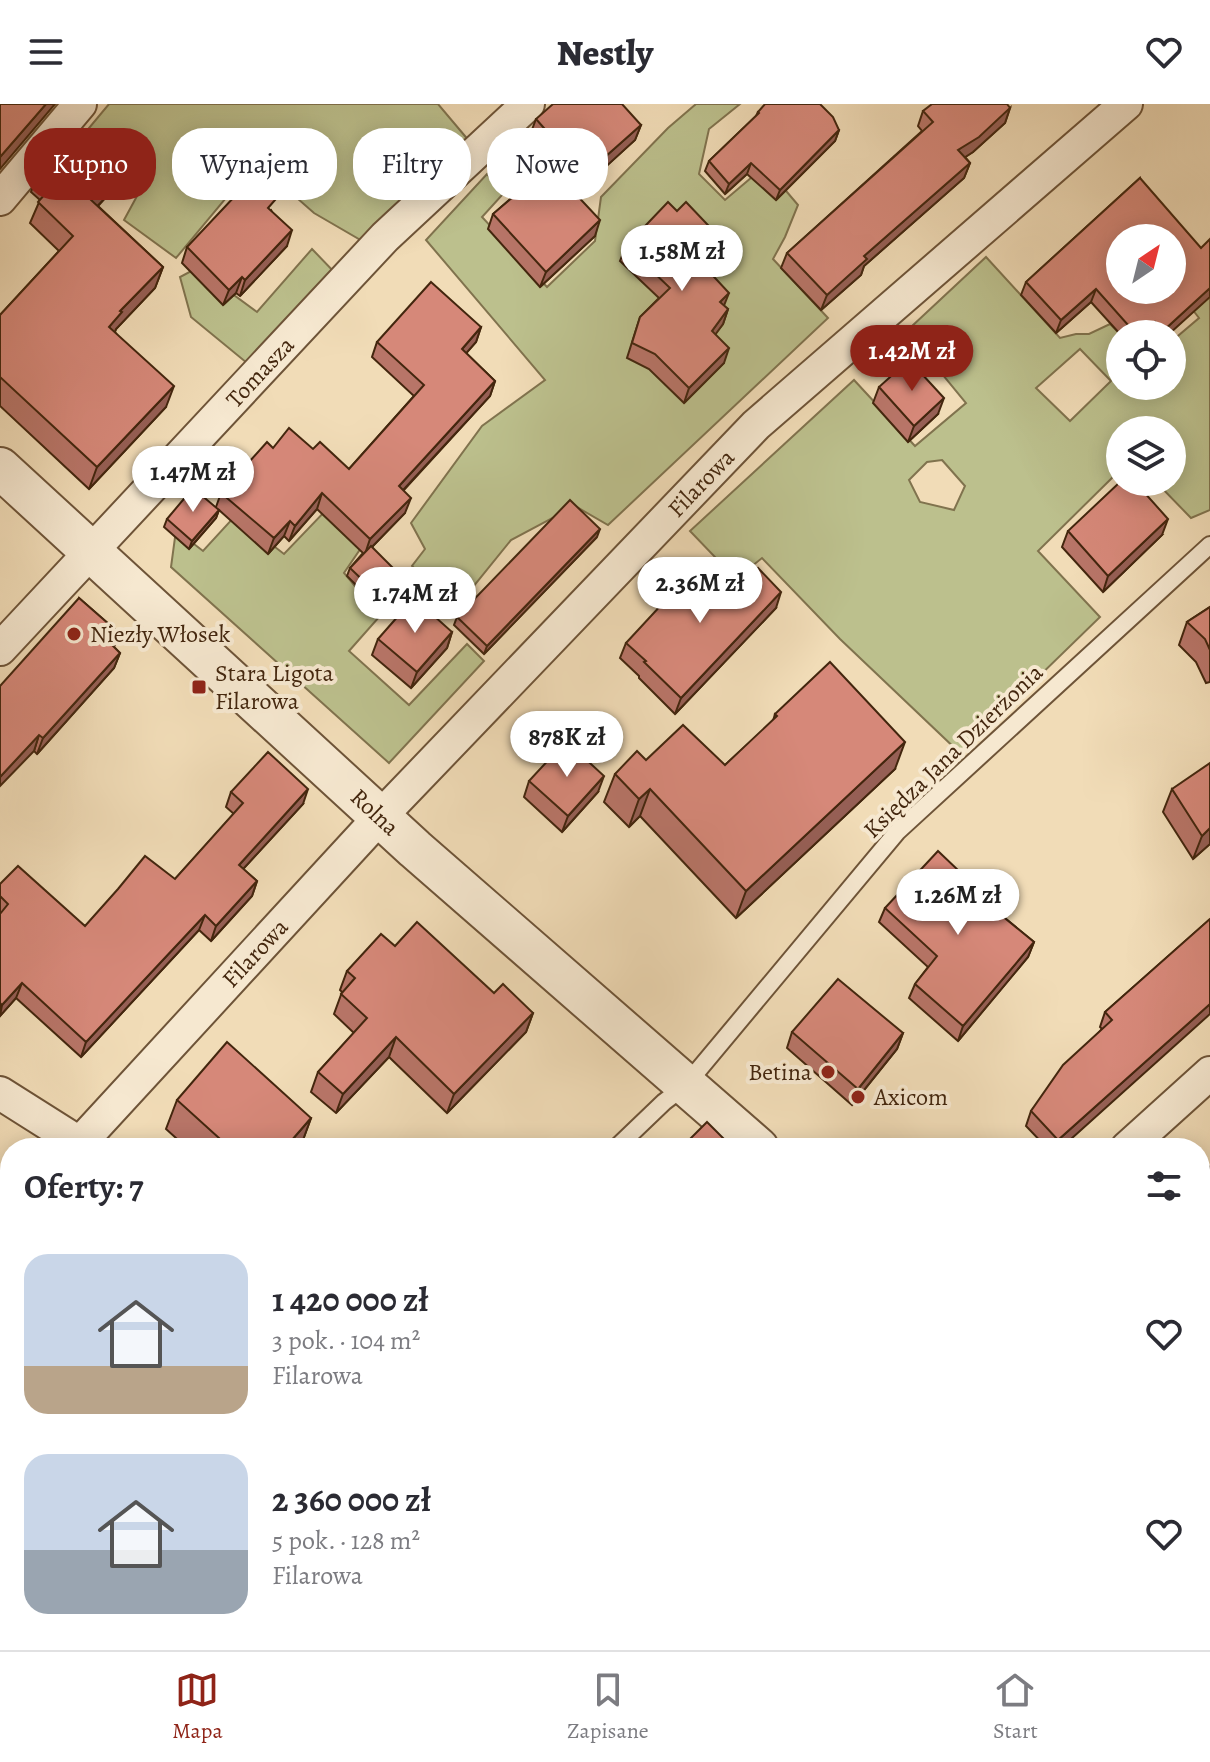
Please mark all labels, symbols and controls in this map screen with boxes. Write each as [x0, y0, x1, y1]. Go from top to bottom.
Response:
text: Nestly [557, 28, 653, 77]
icon: menu [24, 30, 68, 74]
icon: heart [1142, 30, 1186, 74]
chip: Kupno [24, 128, 156, 200]
chip: Wynajem [172, 128, 337, 200]
chip: Filtry [353, 128, 471, 200]
chip: Nowe [487, 128, 608, 200]
north arrow [1106, 224, 1186, 304]
map controls [1106, 224, 1186, 496]
pin: 1.58M zł [599, 225, 765, 293]
text: 1.58M zł [639, 233, 725, 268]
button: locate [1106, 320, 1186, 400]
pin: 1.42M zł [829, 325, 995, 393]
street label: Tomasza [219, 329, 302, 415]
text: 1.42M zł [868, 333, 956, 368]
button: layers [1106, 416, 1186, 496]
street label: Filarowa [660, 441, 742, 524]
pin: 1.47M zł [110, 446, 276, 514]
text: 1.47M zł [150, 454, 236, 489]
pin: 2.36M zł [617, 557, 783, 625]
text: 2.36M zł [655, 565, 745, 600]
pin: 1.74M zł [332, 567, 498, 635]
text: 1.74M zł [372, 575, 458, 610]
place label: Niezły Włosek [90, 618, 230, 650]
marker: Niezły Włosek [65, 625, 83, 643]
street label: Księdza Jana Dzierżonia [856, 656, 1050, 845]
place label: Stara Ligota Filarowa [215, 657, 335, 717]
marker: Stara Ligota Filarowa [190, 678, 208, 696]
pin: 878K zł [493, 711, 641, 779]
text: 878K zł [528, 719, 606, 754]
street label: Rolna [344, 781, 407, 843]
pin: 1.26M zł [875, 869, 1041, 937]
text: 1.26M zł [914, 877, 1002, 912]
street label: Filarowa [215, 911, 296, 995]
place label: Betina [748, 1056, 813, 1088]
marker: Betina [819, 1063, 837, 1081]
place label: Axicom [873, 1081, 948, 1113]
marker: Axicom [849, 1088, 867, 1106]
text: Oferty: 7 [24, 1163, 143, 1210]
icon: filters [1142, 1164, 1186, 1208]
text: 1 420 000 zł [272, 1276, 429, 1323]
icon: home [88, 1286, 184, 1382]
icon: heart [1142, 1312, 1186, 1356]
text: 3 pok. · 104 m² [272, 1323, 420, 1358]
text: Filarowa [272, 1358, 363, 1393]
text: 2 360 000 zł [272, 1476, 431, 1523]
icon: home [88, 1486, 184, 1582]
icon: heart [1142, 1512, 1186, 1556]
text: 5 pok. · 128 m² [272, 1523, 420, 1558]
text: Filarowa [272, 1558, 363, 1593]
tab: Mapa [172, 1668, 223, 1746]
tab: Zapisane [567, 1668, 649, 1746]
tab: Start [993, 1668, 1038, 1746]

